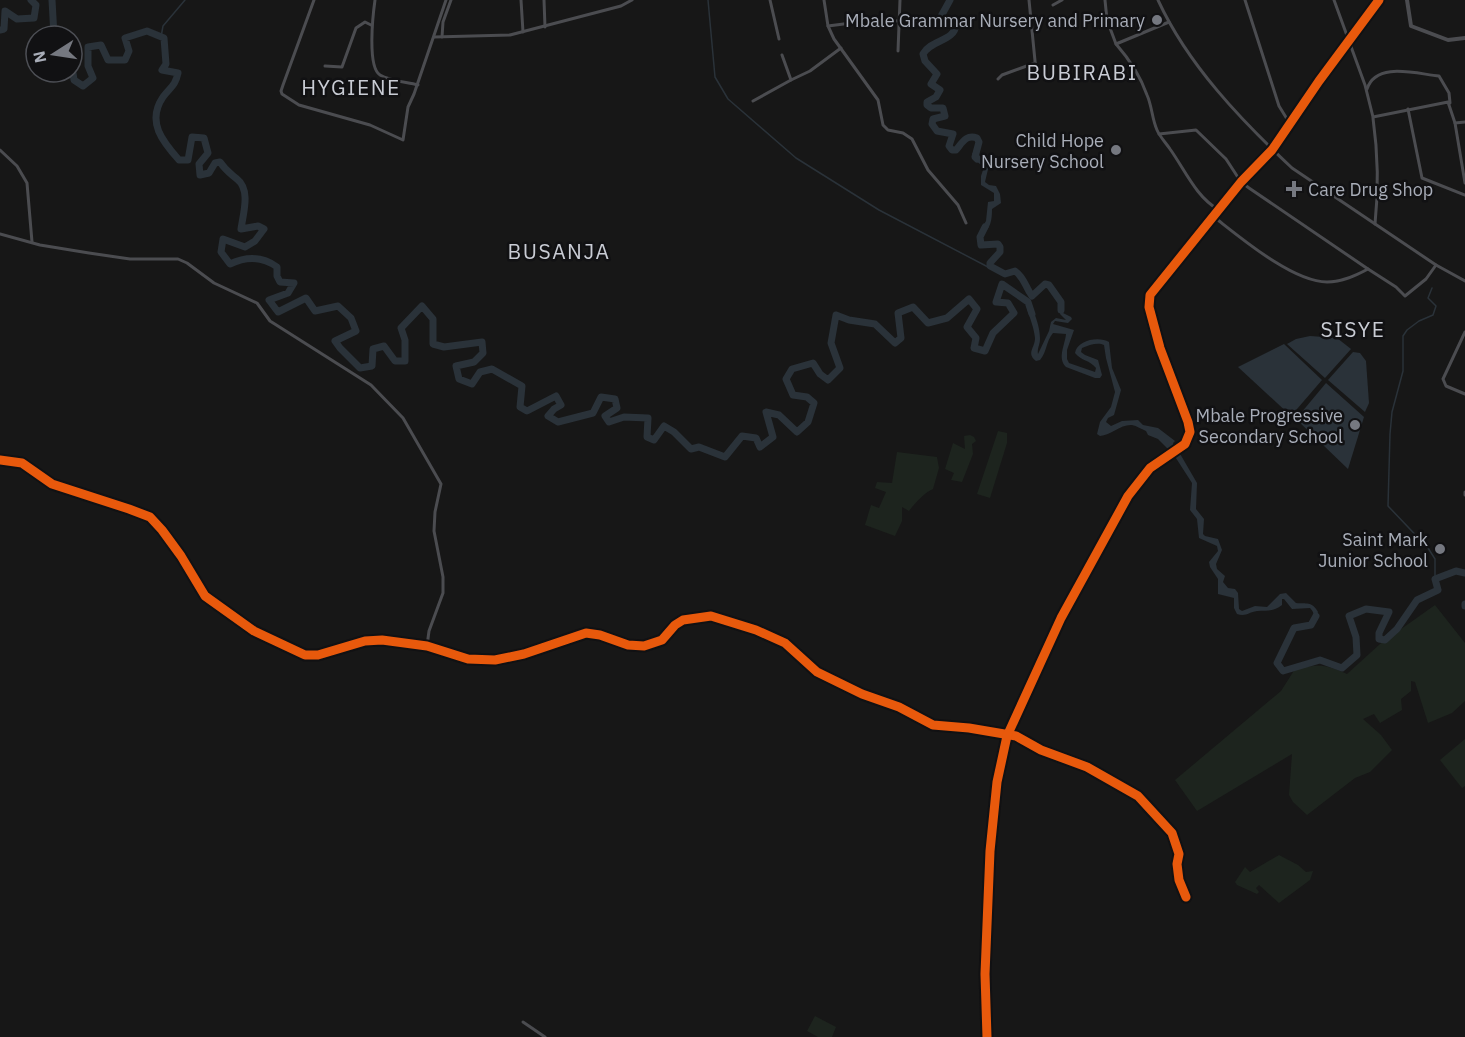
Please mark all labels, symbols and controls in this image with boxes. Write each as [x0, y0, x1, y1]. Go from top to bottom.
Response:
place label: Mbale Grammar Nursery and Primary [845, 9, 1145, 32]
marker: Mbale Grammar Nursery and Primary [1150, 13, 1164, 27]
north arrow [24, 24, 84, 84]
text: N [28, 49, 50, 65]
district label: BUBIRABI [1026, 58, 1138, 86]
district label: HYGIENE [301, 73, 401, 101]
place label: Child Hope Nursery School [981, 129, 1104, 173]
marker: Child Hope Nursery School [1109, 143, 1123, 157]
place label: Care Drug Shop [1308, 178, 1433, 201]
marker: Care Drug Shop [1285, 180, 1303, 198]
district label: BUSANJA [507, 237, 611, 265]
district label: SISYE [1321, 315, 1385, 343]
place label: Mbale Progressive Secondary School [1196, 404, 1343, 448]
marker: Mbale Progressive Secondary School [1348, 418, 1362, 432]
place label: Saint Mark Junior School [1318, 528, 1429, 572]
marker: Saint Mark Junior School [1433, 542, 1447, 556]

